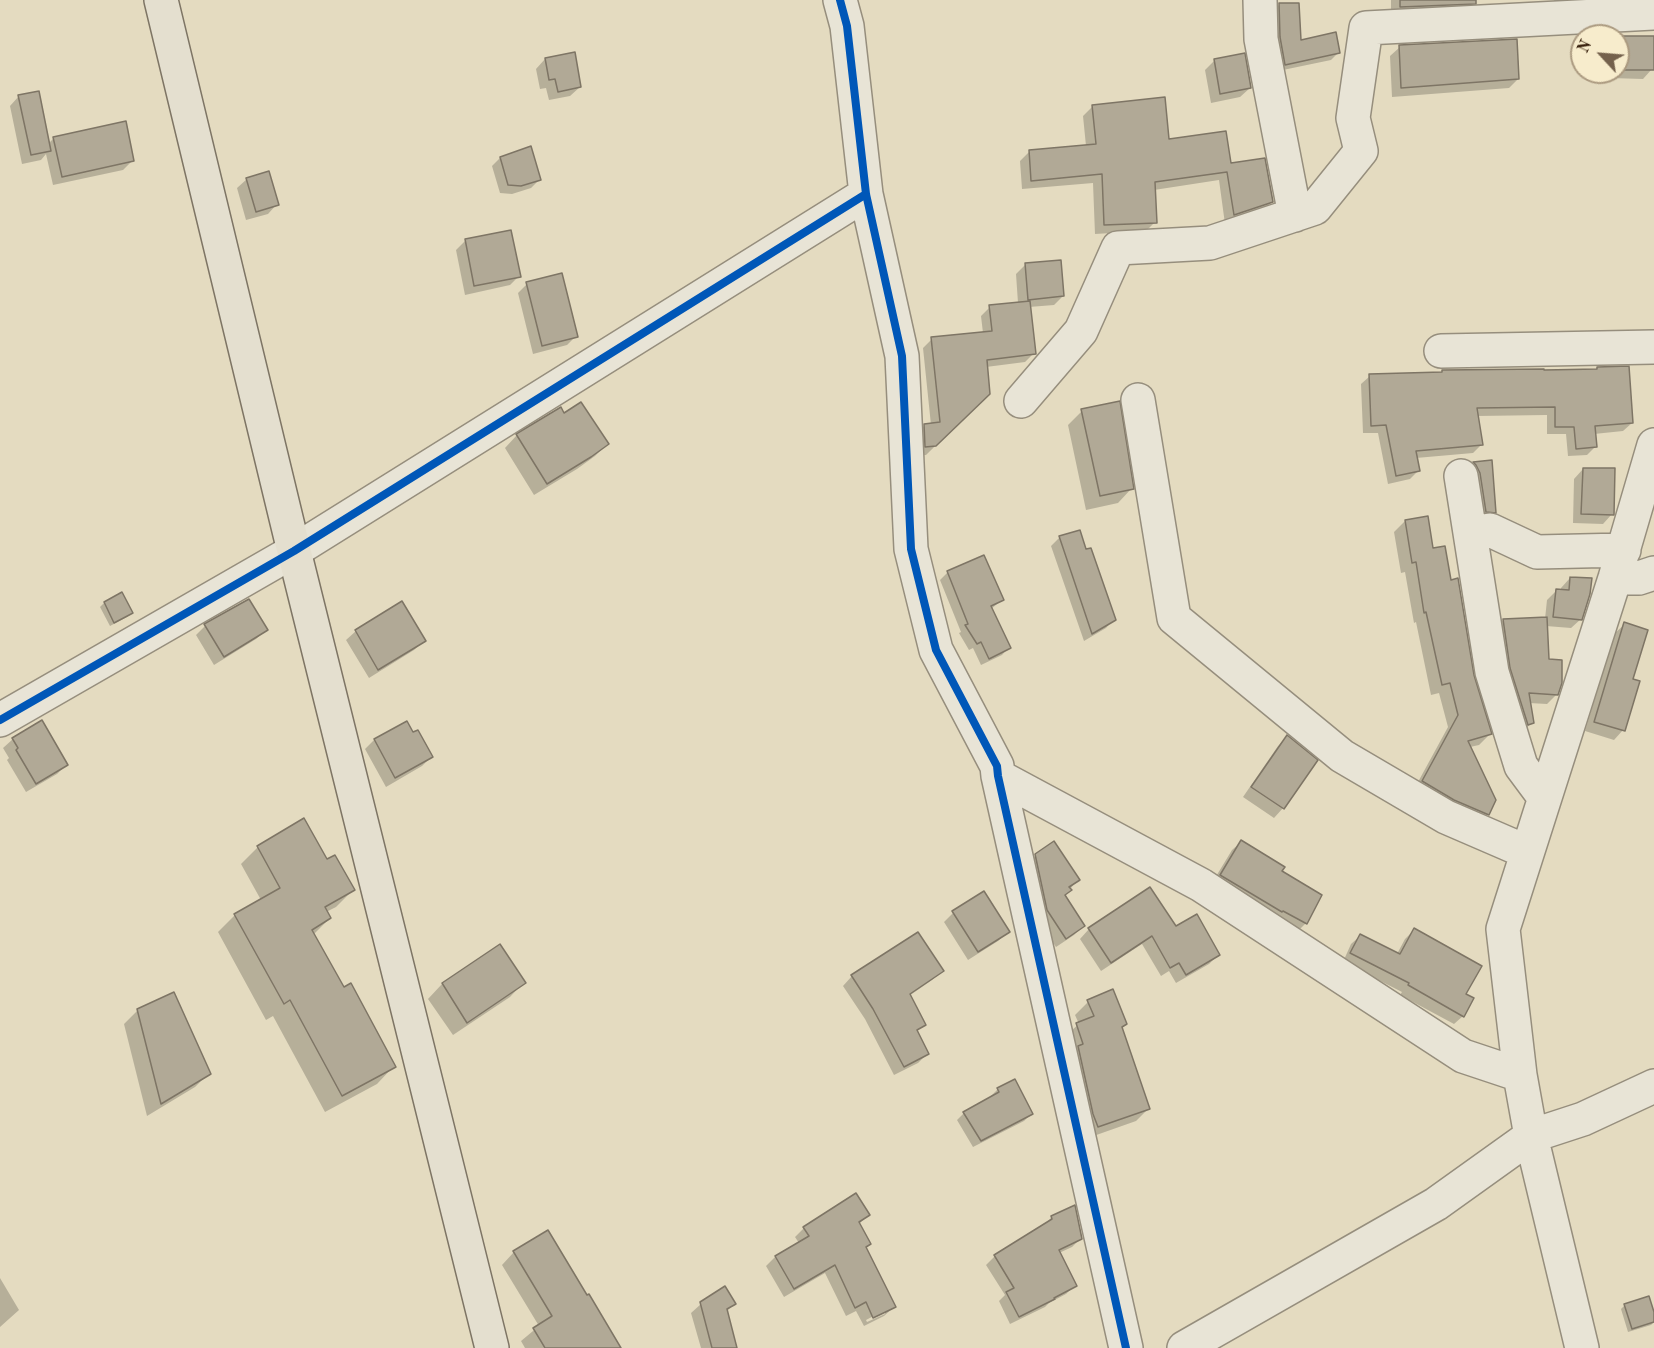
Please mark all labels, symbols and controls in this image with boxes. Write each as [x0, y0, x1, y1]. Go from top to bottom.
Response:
north arrow [1570, 24, 1630, 84]
text: N [1576, 38, 1595, 56]

